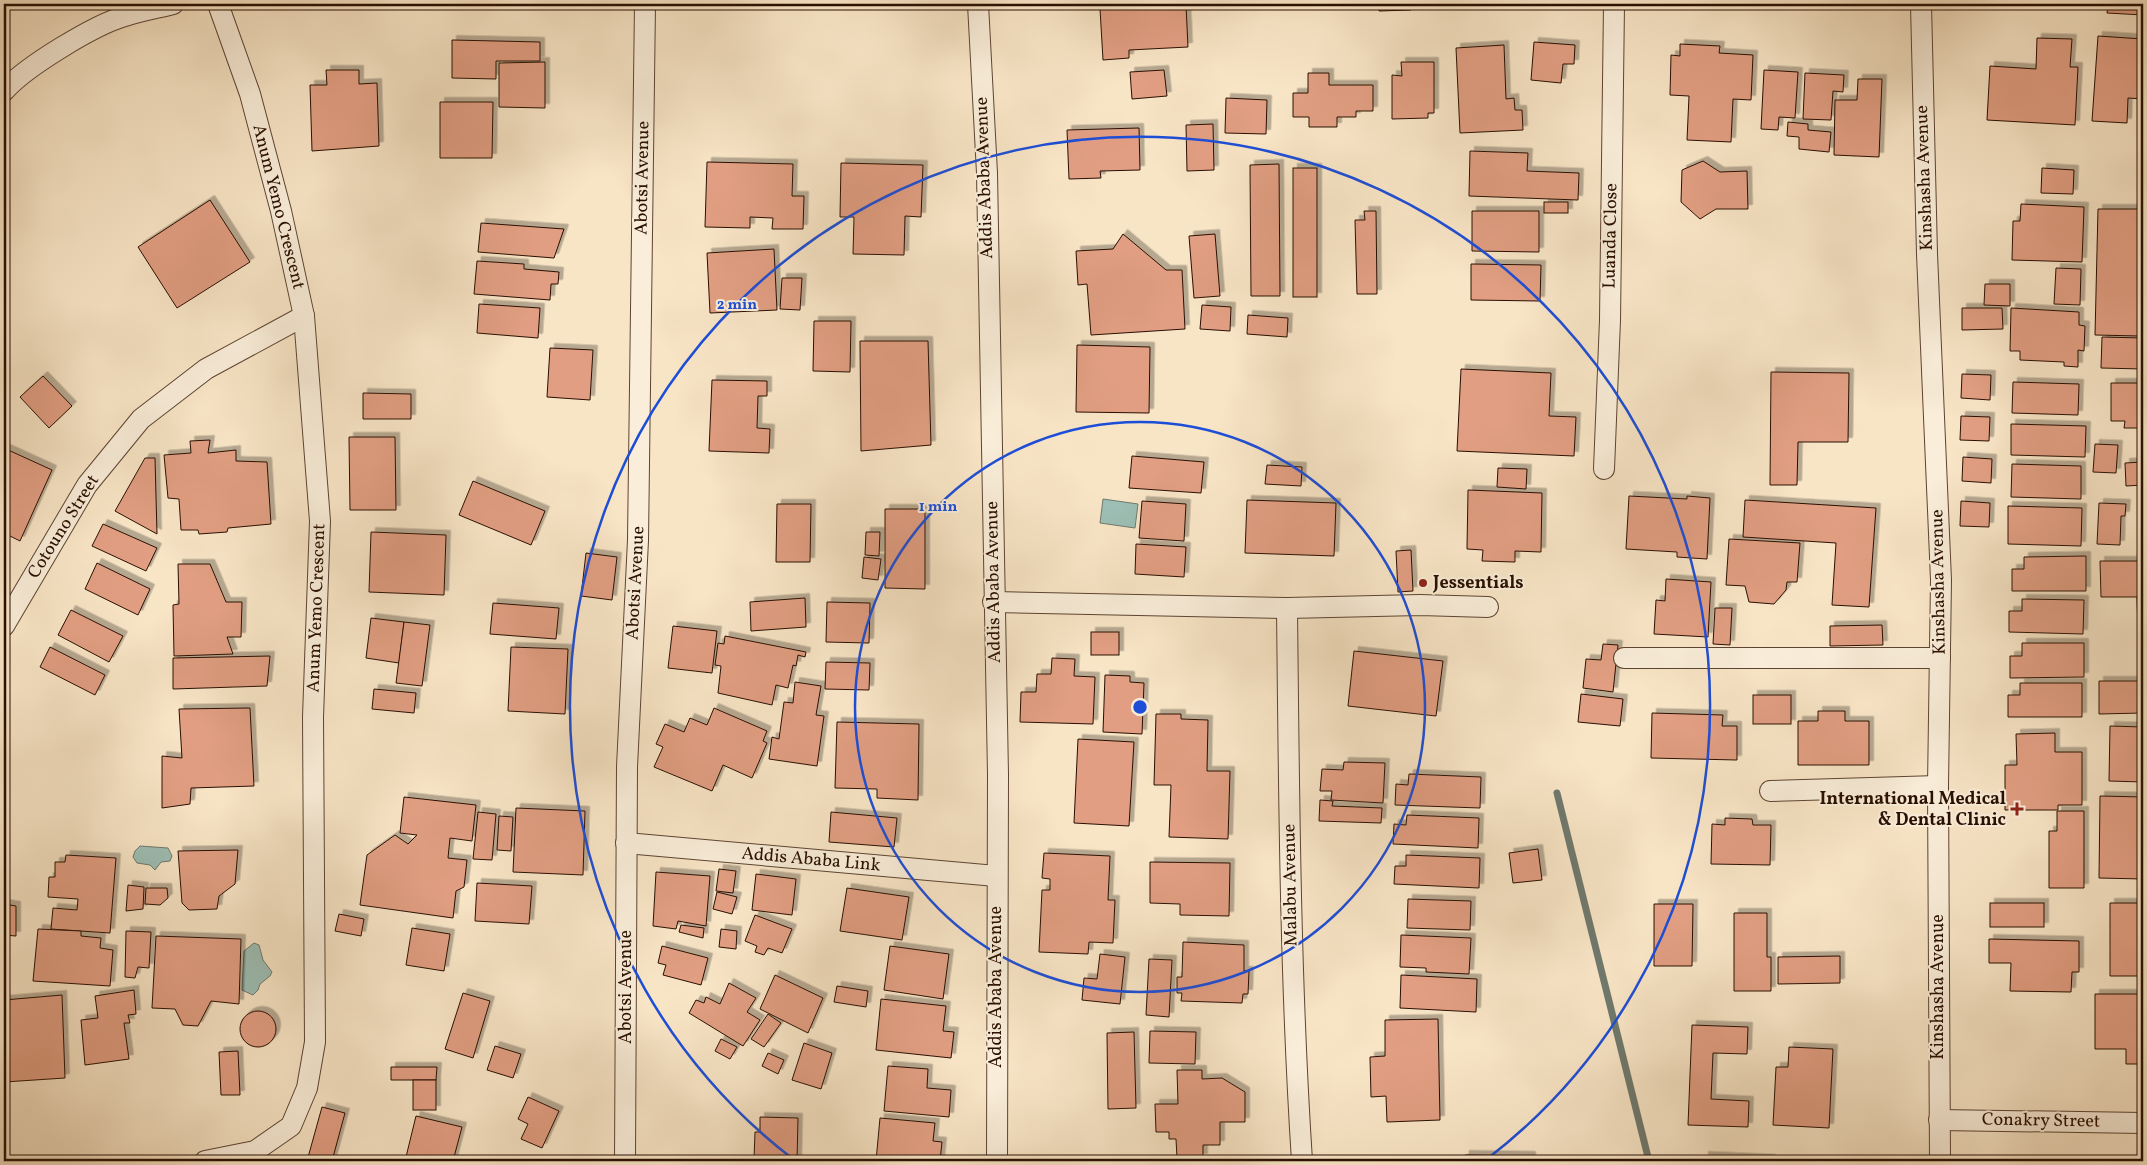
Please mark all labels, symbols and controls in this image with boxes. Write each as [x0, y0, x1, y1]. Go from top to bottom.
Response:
street label: Addis Ababa Avenue [970, 97, 1000, 259]
street label: Kinshasha Avenue [1910, 105, 1940, 251]
street label: Abotsi Avenue [630, 121, 656, 235]
street label: Anum Yemo Crescent [245, 122, 311, 292]
street label: Luanda Close [1598, 183, 1624, 289]
text: 2 min [717, 295, 757, 316]
street label: Cotouno Street [22, 470, 106, 584]
text: 1 min [919, 497, 957, 518]
street label: Addis Ababa Avenue [980, 501, 1008, 663]
street label: Kinshasha Avenue [1925, 509, 1953, 655]
street label: Anum Yemo Crescent [302, 523, 332, 693]
street label: Abotsi Avenue [621, 525, 651, 641]
place label: Jessentials [1432, 571, 1524, 596]
marker: Jessentials [1417, 577, 1429, 589]
centre of rings [1131, 698, 1149, 716]
place label: International Medical & Dental Clinic [1819, 787, 2006, 833]
marker: International Medical & Dental Clinic [2010, 802, 2024, 816]
street label: Malabu Avenue [1277, 824, 1305, 946]
street label: Addis Ababa Link [741, 841, 882, 879]
street label: Addis Ababa Avenue [984, 906, 1009, 1068]
street label: Kinshasha Avenue [1926, 914, 1951, 1060]
street label: Abotsi Avenue [614, 930, 639, 1044]
street label: Conakry Street [1982, 1107, 2100, 1135]

